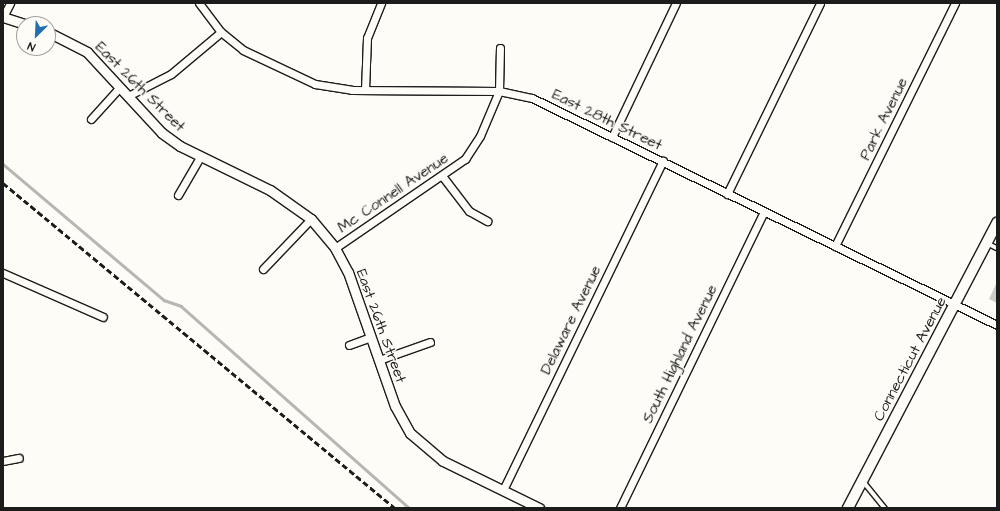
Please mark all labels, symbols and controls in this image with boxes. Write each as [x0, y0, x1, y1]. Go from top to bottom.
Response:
north arrow [16, 16, 56, 56]
text: N [25, 38, 38, 55]
street label: East 26th Street [91, 38, 189, 136]
street label: Park Avenue [856, 75, 912, 163]
street label: East 28th Street [549, 86, 665, 154]
street label: Mc Connell Avenue [334, 149, 452, 237]
street label: Delaware Avenue [537, 263, 605, 377]
street label: East 26th Street [352, 267, 410, 385]
street label: South Highland Avenue [639, 282, 721, 426]
street label: Connecticut Avenue [870, 294, 950, 424]

